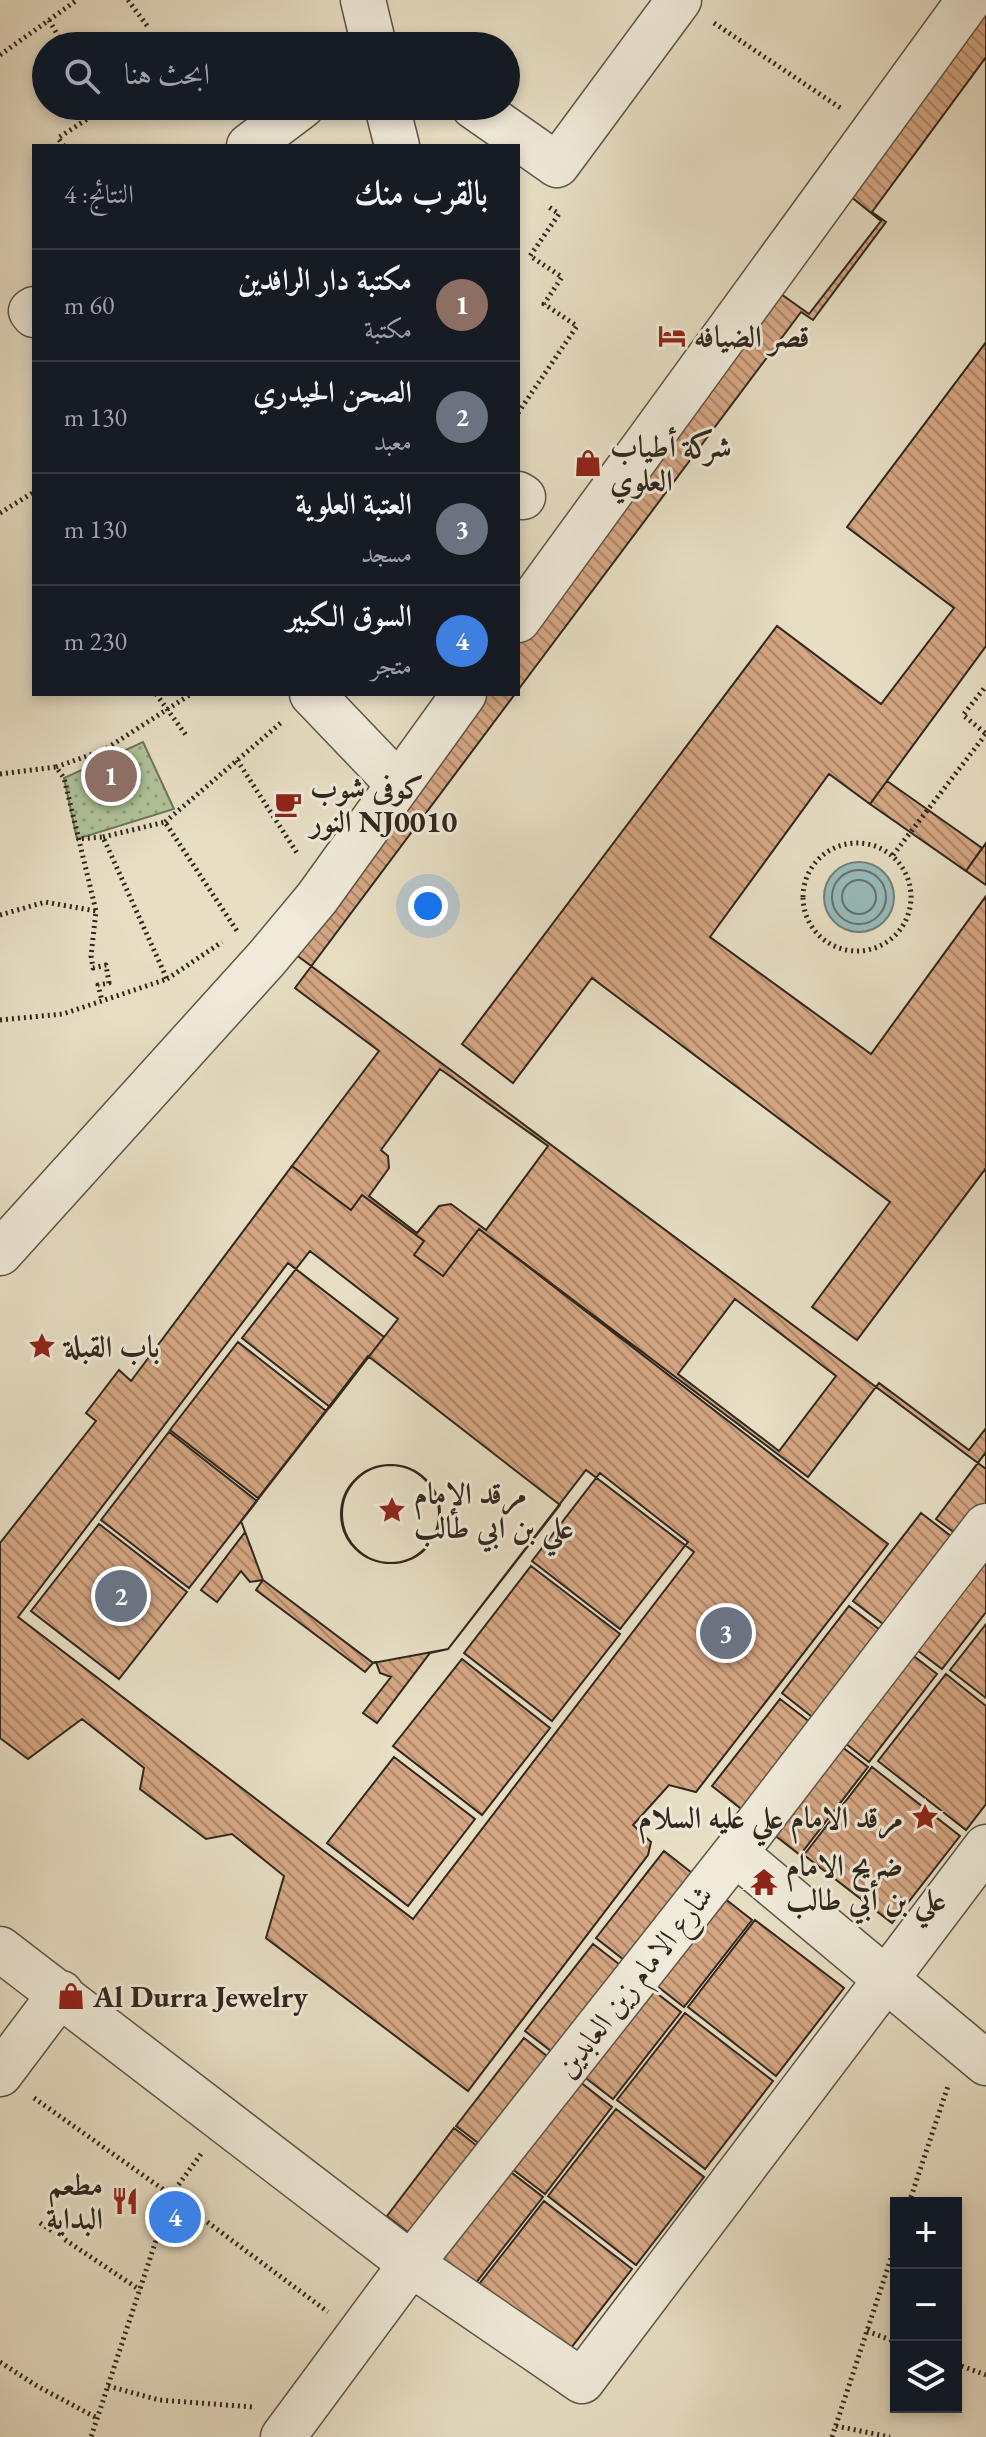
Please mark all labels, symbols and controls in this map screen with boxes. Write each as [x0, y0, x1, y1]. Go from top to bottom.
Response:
search box [32, 32, 520, 120]
icon: search [60, 54, 104, 98]
text: ابحث هنا [124, 54, 210, 93]
text: بالقرب منك [354, 170, 488, 214]
text: النتائج: 4 [64, 177, 134, 211]
text: مكتبة دار الرافدين [238, 260, 412, 299]
text: 60 m [64, 288, 114, 322]
text: 1 [455, 288, 469, 322]
text: مكتبة [364, 312, 412, 346]
place label: قصر الضيافه [694, 317, 810, 357]
hotel icon: قصر الضيافه [657, 321, 687, 351]
text: الصحن الحيدري [253, 372, 412, 411]
text: 130 m [64, 400, 127, 434]
text: 2 [455, 400, 469, 434]
text: معبد [374, 424, 412, 458]
place label: شركة أطياب العلوي [610, 426, 732, 504]
shop icon: شركة أطياب العلوي [573, 448, 603, 478]
text: العتبة العلوية [295, 484, 412, 523]
text: 130 m [64, 512, 127, 546]
text: 3 [455, 512, 469, 546]
text: مسجد [361, 536, 412, 570]
text: السوق الكبير [286, 596, 412, 635]
text: 230 m [64, 624, 127, 658]
text: 4 [455, 624, 469, 658]
text: متجر [371, 648, 412, 682]
pin: 1 [85, 746, 137, 806]
place label: کوفی شوب النور NJ0010 [307, 768, 457, 841]
cafe icon: کوفی شوب النور NJ0010 [273, 789, 303, 819]
your location [408, 886, 448, 926]
place label: باب القبلة [62, 1327, 160, 1366]
place icon: باب القبلة [27, 1331, 57, 1361]
place label: مرقد الإمام علي بن ابي طالب [414, 1474, 574, 1557]
place icon: مرقد الإمام علي بن ابي طالب [377, 1495, 407, 1525]
pin: 2 [95, 1566, 147, 1626]
pin: 3 [700, 1603, 752, 1663]
place label: مرقد الامام علي عليه السلام [638, 1798, 903, 1847]
place icon: مرقد الامام علي عليه السلام [910, 1802, 940, 1832]
place label: ضريح الامام علي بن أبي طالب [786, 1846, 946, 1929]
temple icon: ضريح الامام علي بن أبي طالب [749, 1867, 779, 1897]
street label: شارع الامام زين العابدين [547, 1877, 727, 2090]
place label: Al Durra Jewelry [92, 1977, 308, 2016]
shop icon: Al Durra Jewelry [56, 1981, 86, 2011]
place label: مطعم البداية [46, 2165, 103, 2238]
restaurant icon: مطعم البداية [110, 2186, 140, 2216]
pin: 4 [149, 2187, 201, 2247]
map controls [890, 2197, 962, 2413]
button: + [890, 2197, 962, 2269]
button: − [890, 2269, 962, 2341]
button: layers [890, 2341, 962, 2413]

